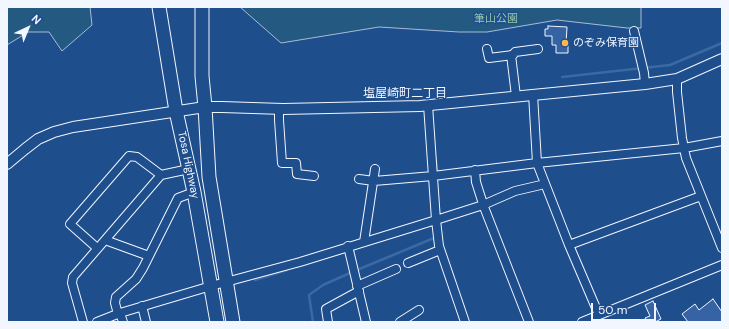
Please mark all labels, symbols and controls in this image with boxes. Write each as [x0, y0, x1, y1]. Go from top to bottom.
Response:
north arrow [8, 8, 48, 48]
text: N [29, 12, 44, 27]
park label: 筆山公園 [474, 12, 518, 26]
place label: のぞみ保育園 [573, 36, 639, 50]
marker: のぞみ保育園 [560, 38, 570, 48]
district label: 塩屋崎町二丁目 [363, 87, 447, 101]
street label: Tosa Highway [174, 130, 202, 200]
scale bar [593, 295, 658, 321]
text: 50 m [598, 302, 627, 318]

